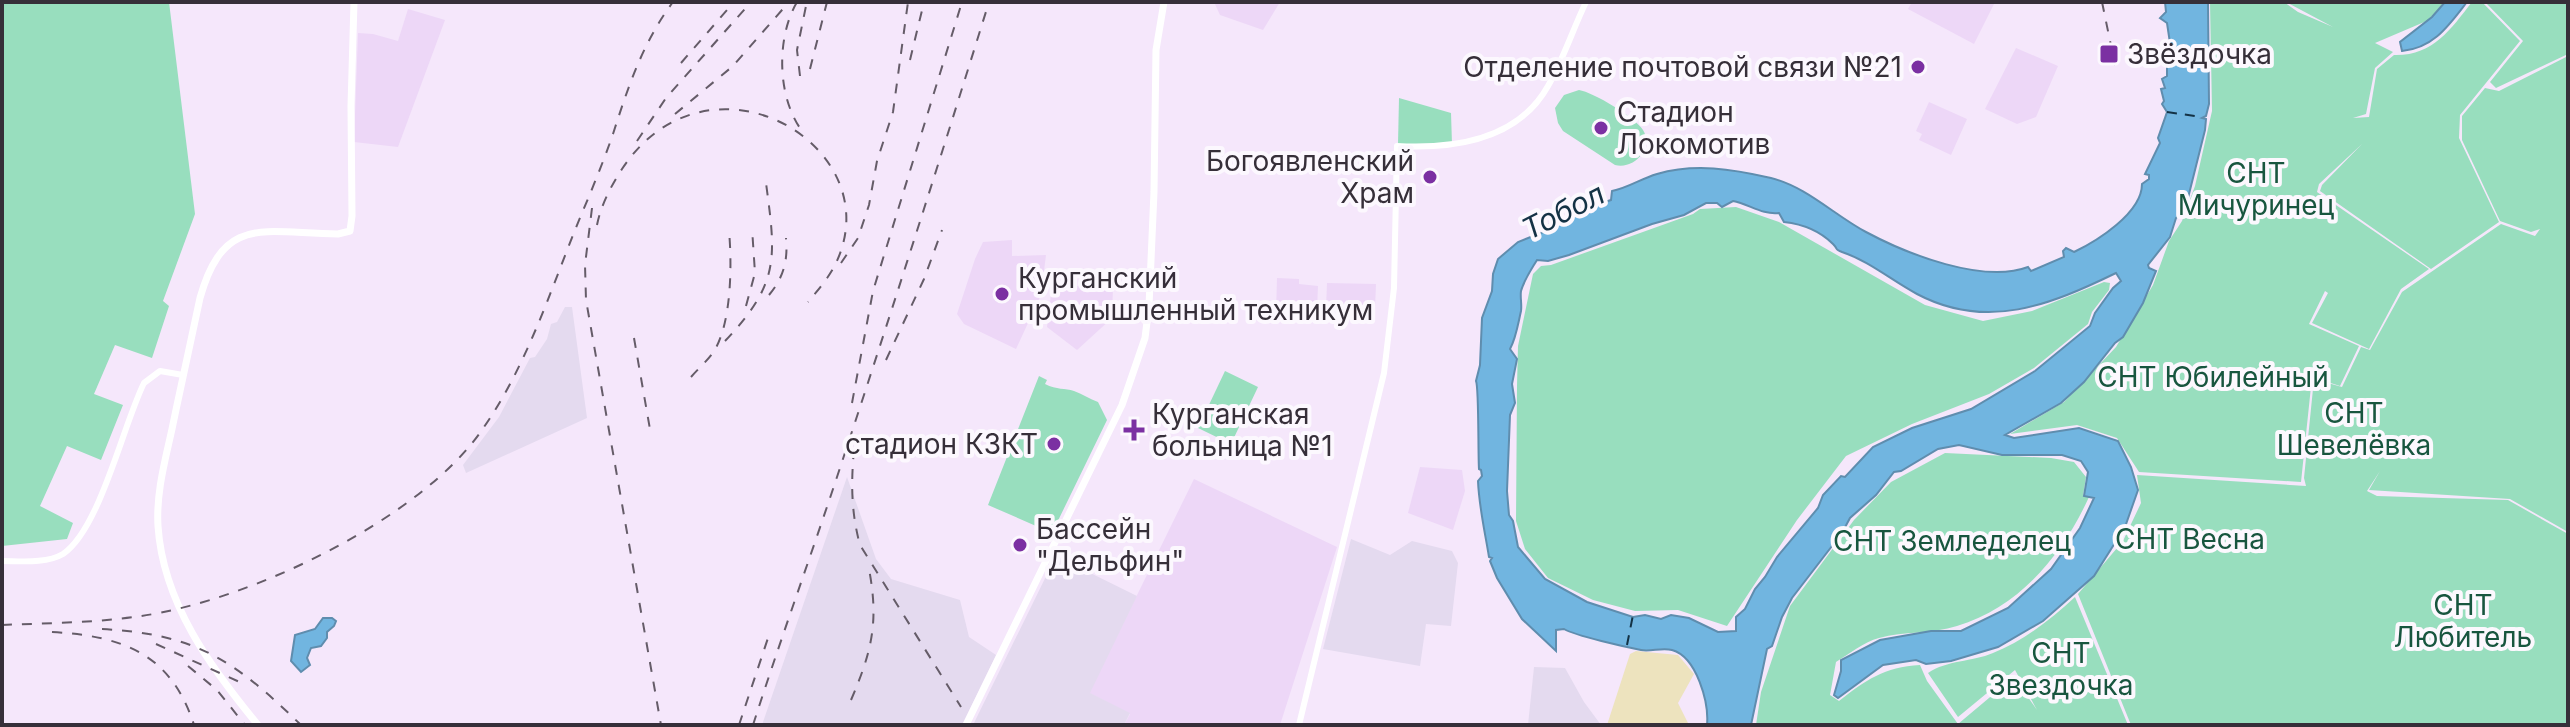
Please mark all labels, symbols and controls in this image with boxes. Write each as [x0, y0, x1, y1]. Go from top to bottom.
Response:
place label: Звёздочка [2127, 37, 2272, 71]
marker: Звёздочка [2098, 43, 2120, 65]
place label: Отделение почтовой связи №21 [1463, 50, 1902, 84]
marker: Отделение почтовой связи №21 [1909, 58, 1927, 76]
place label: Стадион Локомотив [1617, 95, 1770, 161]
marker: Стадион Локомотив [1592, 119, 1610, 137]
place label: Богоявленский Храм [1206, 144, 1414, 210]
park label: СНТ Мичуринец [2178, 156, 2335, 222]
marker: Богоявленский Храм [1421, 168, 1439, 186]
water label: Тобол [1516, 175, 1610, 247]
place label: Курганский промышленный техникум [1018, 261, 1373, 327]
marker: Курганский промышленный техникум [993, 285, 1011, 303]
park label: СНТ Юбилейный [2097, 360, 2329, 394]
park label: СНТ Шевелёвка [2277, 396, 2431, 462]
place label: Курганская больница №1 [1152, 397, 1333, 463]
marker: Курганская больница №1 [1123, 419, 1145, 441]
place label: стадион КЗКТ [845, 427, 1038, 461]
marker: стадион КЗКТ [1045, 435, 1063, 453]
place label: Бассейн "Дельфин" [1036, 512, 1184, 578]
park label: СНТ Весна [2115, 522, 2265, 556]
park label: СНТ Земледелец [1833, 524, 2071, 558]
marker: Бассейн "Дельфин" [1011, 536, 1029, 554]
park label: СНТ Любитель [2394, 588, 2532, 654]
park label: СНТ Звездочка [1989, 636, 2134, 702]

